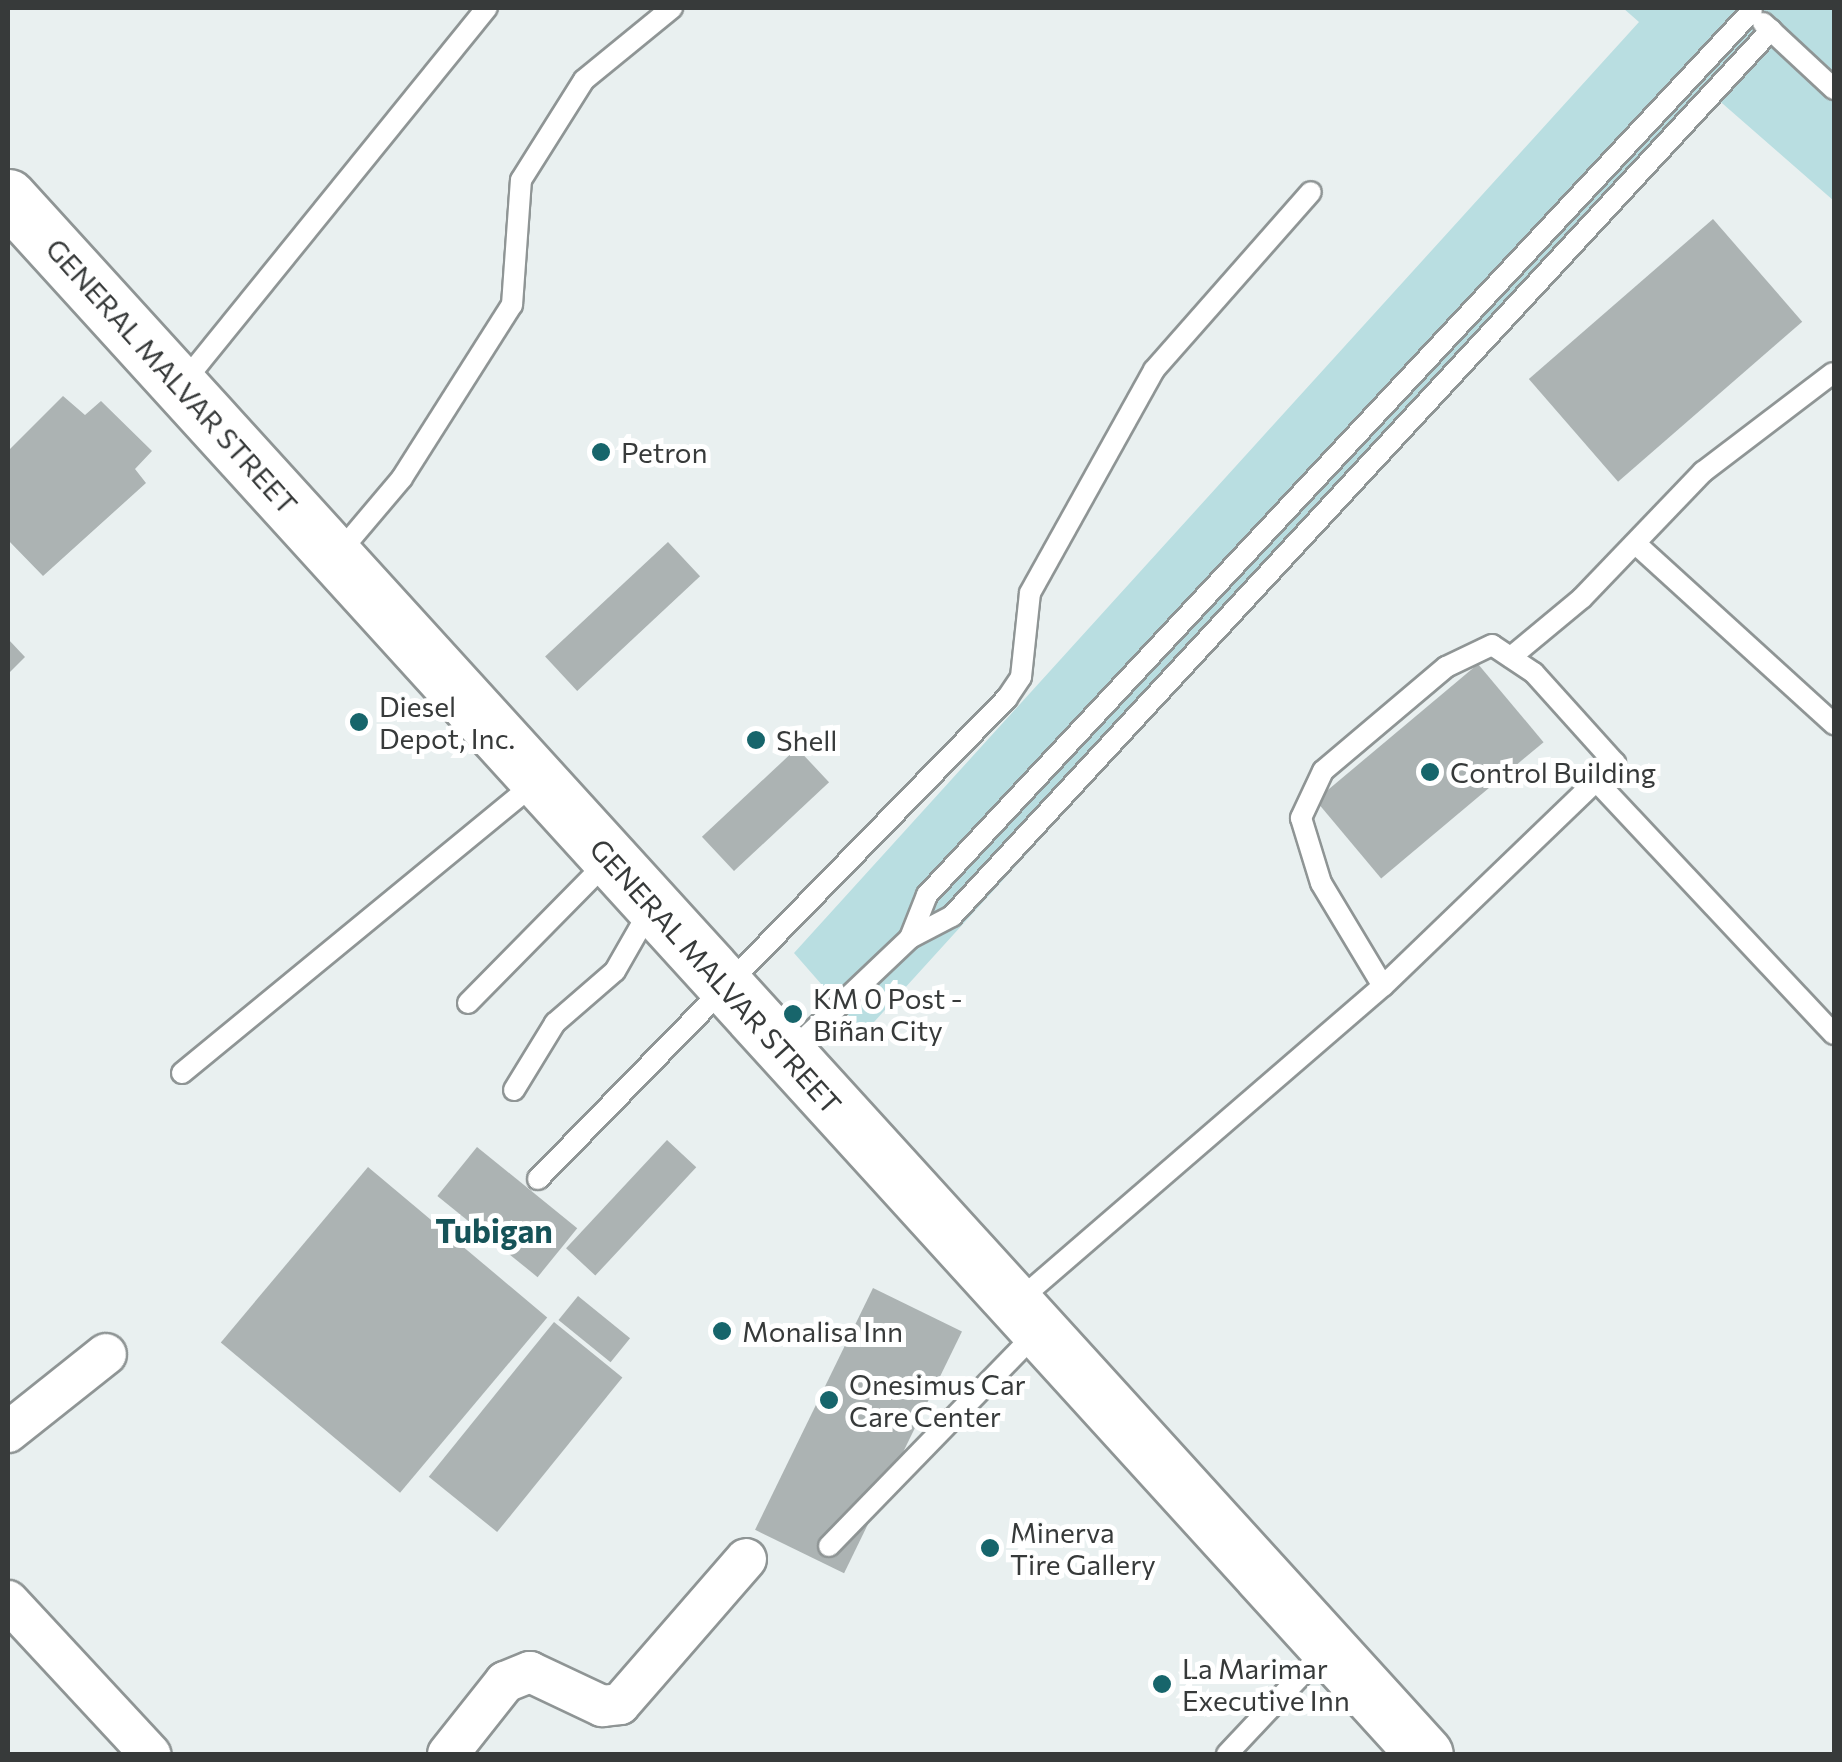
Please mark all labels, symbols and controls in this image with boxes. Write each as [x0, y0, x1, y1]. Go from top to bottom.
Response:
street label: GENERAL MALVAR STREET [39, 231, 305, 521]
place label: Petron [621, 435, 708, 469]
marker: Petron [590, 441, 612, 463]
place label: Diesel Depot, Inc. [379, 689, 515, 755]
marker: Diesel Depot, Inc. [348, 711, 370, 733]
place label: Shell [776, 723, 837, 757]
marker: Shell [745, 729, 767, 751]
place label: Control Building [1450, 755, 1656, 789]
marker: Control Building [1419, 761, 1441, 783]
street label: GENERAL MALVAR STREET [583, 831, 849, 1121]
place label: KM 0 Post - Biñan City [813, 981, 962, 1047]
marker: KM 0 Post - Biñan City [782, 1003, 804, 1025]
district label: Tubigan [435, 1211, 553, 1249]
place label: Monalisa Inn [742, 1314, 903, 1348]
marker: Monalisa Inn [711, 1320, 733, 1342]
place label: Onesimus Car Care Center [849, 1367, 1026, 1433]
marker: Onesimus Car Care Center [818, 1389, 840, 1411]
place label: Minerva Tire Gallery [1010, 1515, 1156, 1581]
marker: Minerva Tire Gallery [979, 1537, 1001, 1559]
place label: La Marimar Executive Inn [1182, 1651, 1350, 1717]
marker: La Marimar Executive Inn [1151, 1673, 1173, 1695]

